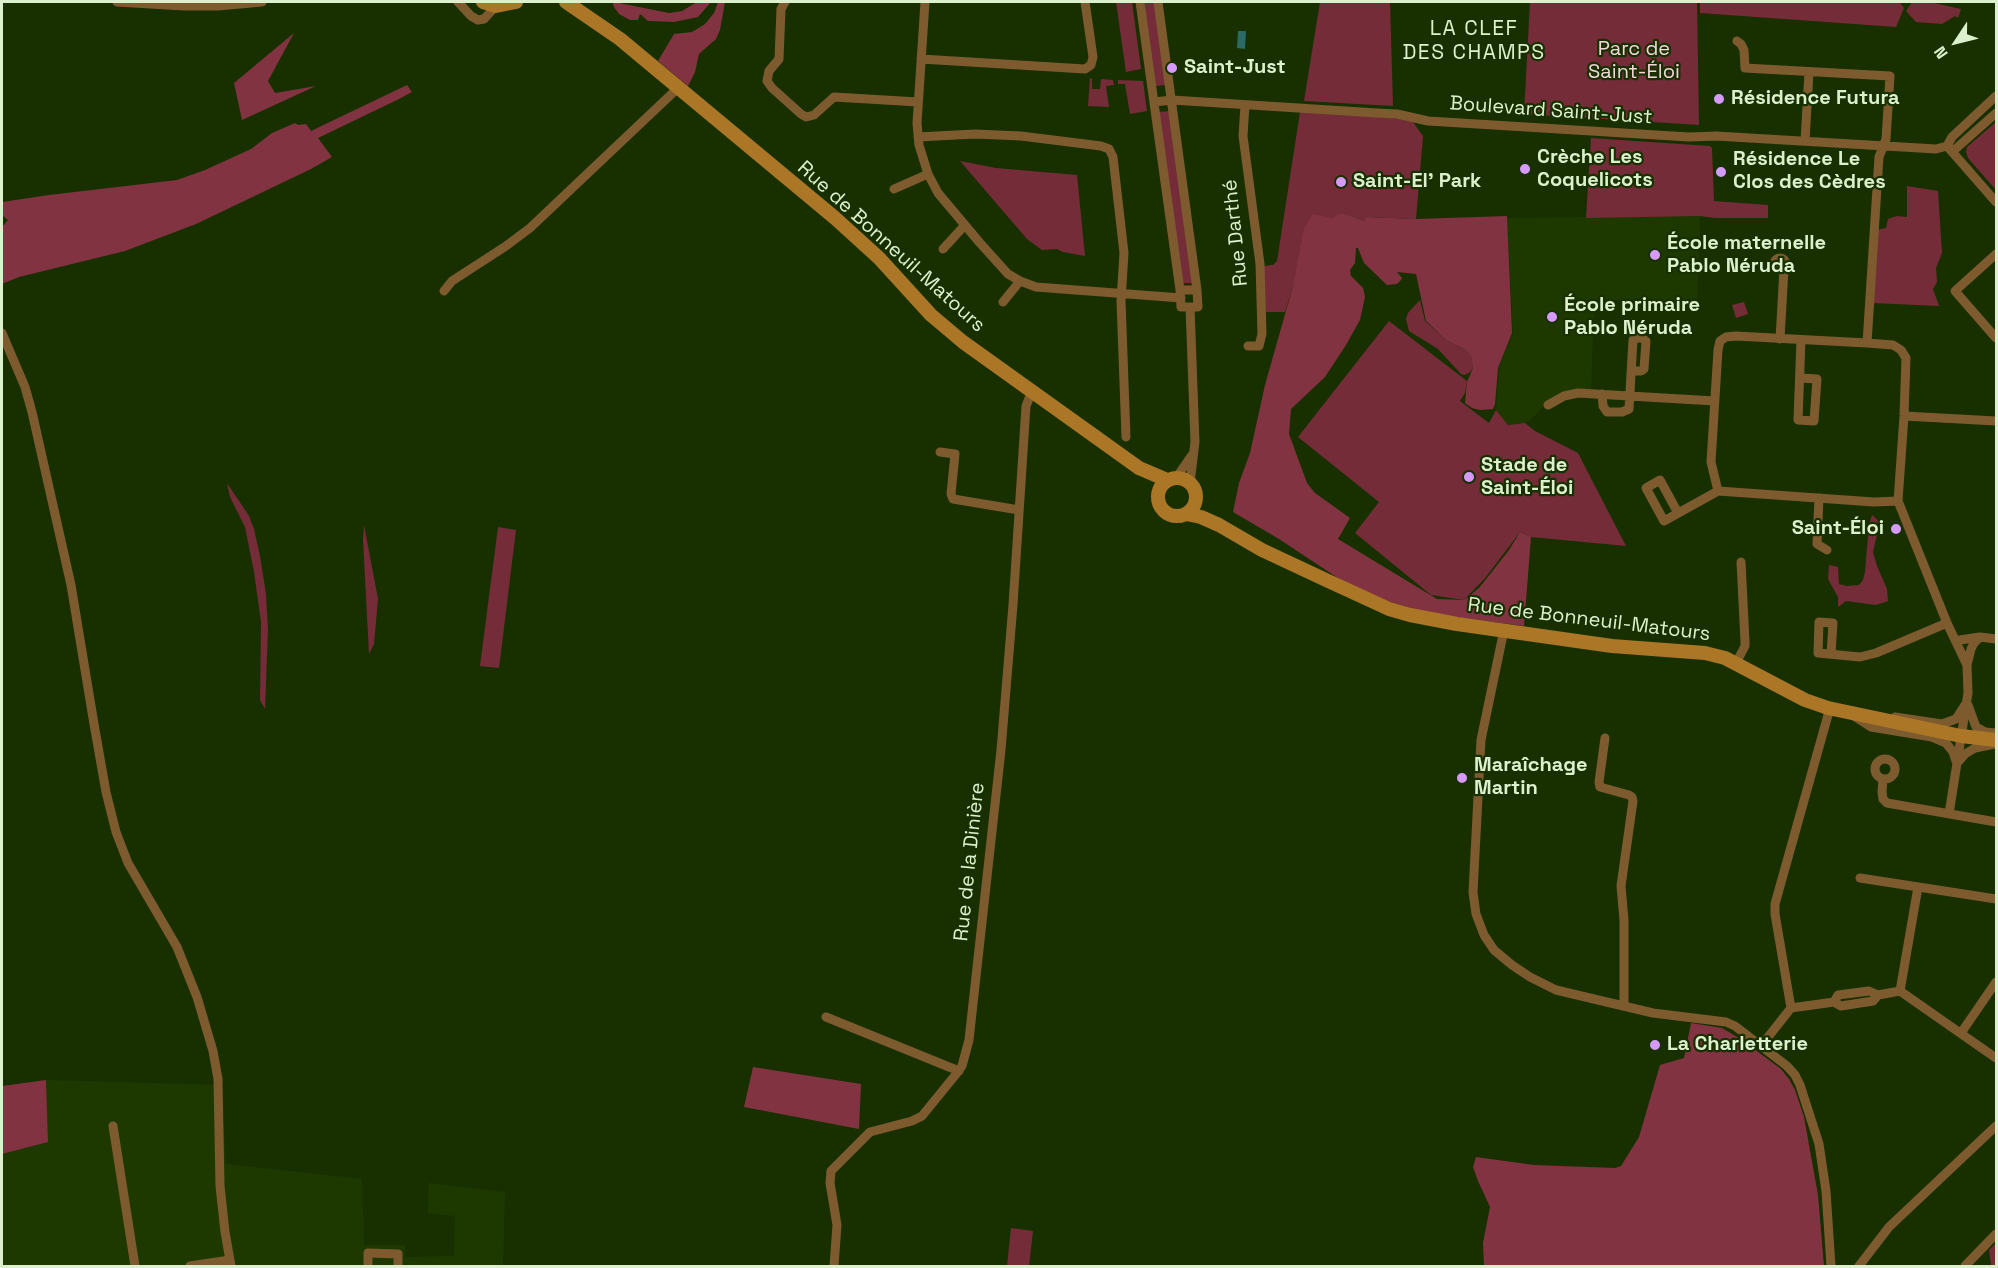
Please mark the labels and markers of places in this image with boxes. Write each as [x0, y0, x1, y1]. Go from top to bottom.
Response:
place label: Saint-Just [1184, 56, 1286, 80]
marker: Saint-Just [1165, 61, 1179, 75]
place label: Résidence Futura [1731, 87, 1900, 111]
marker: Résidence Futura [1712, 92, 1726, 106]
place label: Crèche Les Coquelicots [1537, 146, 1653, 193]
place label: Résidence Le Clos des Cèdres [1733, 148, 1886, 195]
marker: Crèche Les Coquelicots [1518, 162, 1532, 176]
marker: Résidence Le Clos des Cèdres [1714, 165, 1728, 179]
place label: Saint-El' Park [1353, 170, 1481, 194]
marker: Saint-El' Park [1334, 175, 1348, 189]
place label: École maternelle Pablo Néruda [1667, 232, 1826, 279]
marker: École maternelle Pablo Néruda [1648, 248, 1662, 262]
place label: École primaire Pablo Néruda [1564, 294, 1700, 341]
marker: École primaire Pablo Néruda [1545, 310, 1559, 324]
place label: Stade de Saint-Éloi [1481, 454, 1573, 501]
marker: Stade de Saint-Éloi [1462, 470, 1476, 484]
place label: Saint-Éloi [1792, 517, 1884, 541]
marker: Saint-Éloi [1889, 522, 1903, 536]
place label: Maraîchage Martin [1474, 754, 1587, 801]
marker: Maraîchage Martin [1455, 771, 1469, 785]
place label: La Charletterie [1667, 1033, 1808, 1057]
marker: La Charletterie [1648, 1038, 1662, 1052]

